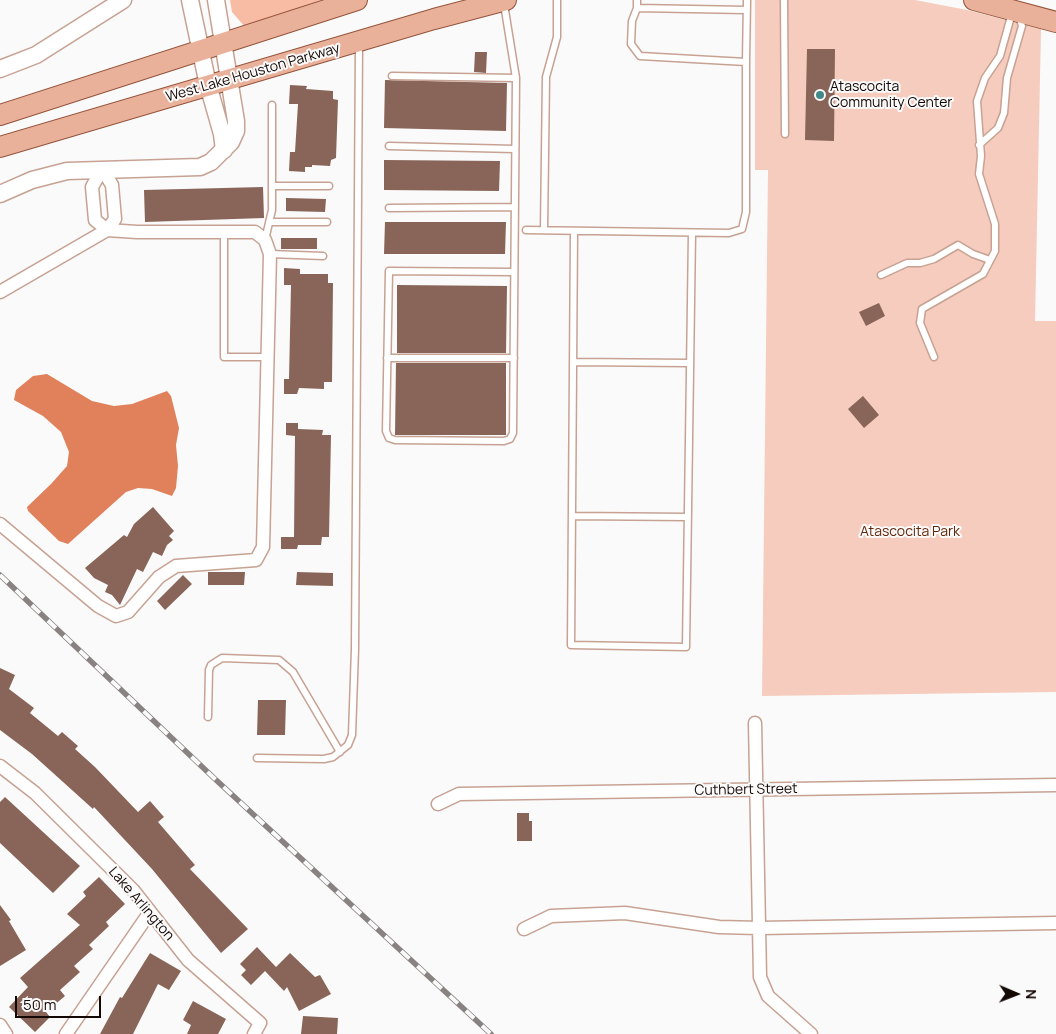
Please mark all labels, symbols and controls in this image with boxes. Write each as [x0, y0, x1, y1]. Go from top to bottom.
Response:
street label: West Lake Houston Parkway [164, 40, 342, 106]
place label: Atascocita Community Center [830, 79, 952, 111]
marker: Atascocita Community Center [814, 89, 826, 101]
park label: Atascocita Park [860, 524, 960, 540]
street label: Cuthbert Street [694, 781, 798, 799]
street label: Lake Arlington [105, 864, 177, 944]
north arrow [991, 969, 1041, 1019]
scale bar [18, 986, 104, 1018]
text: N [1022, 989, 1041, 999]
text: 50 m [23, 994, 57, 1015]

